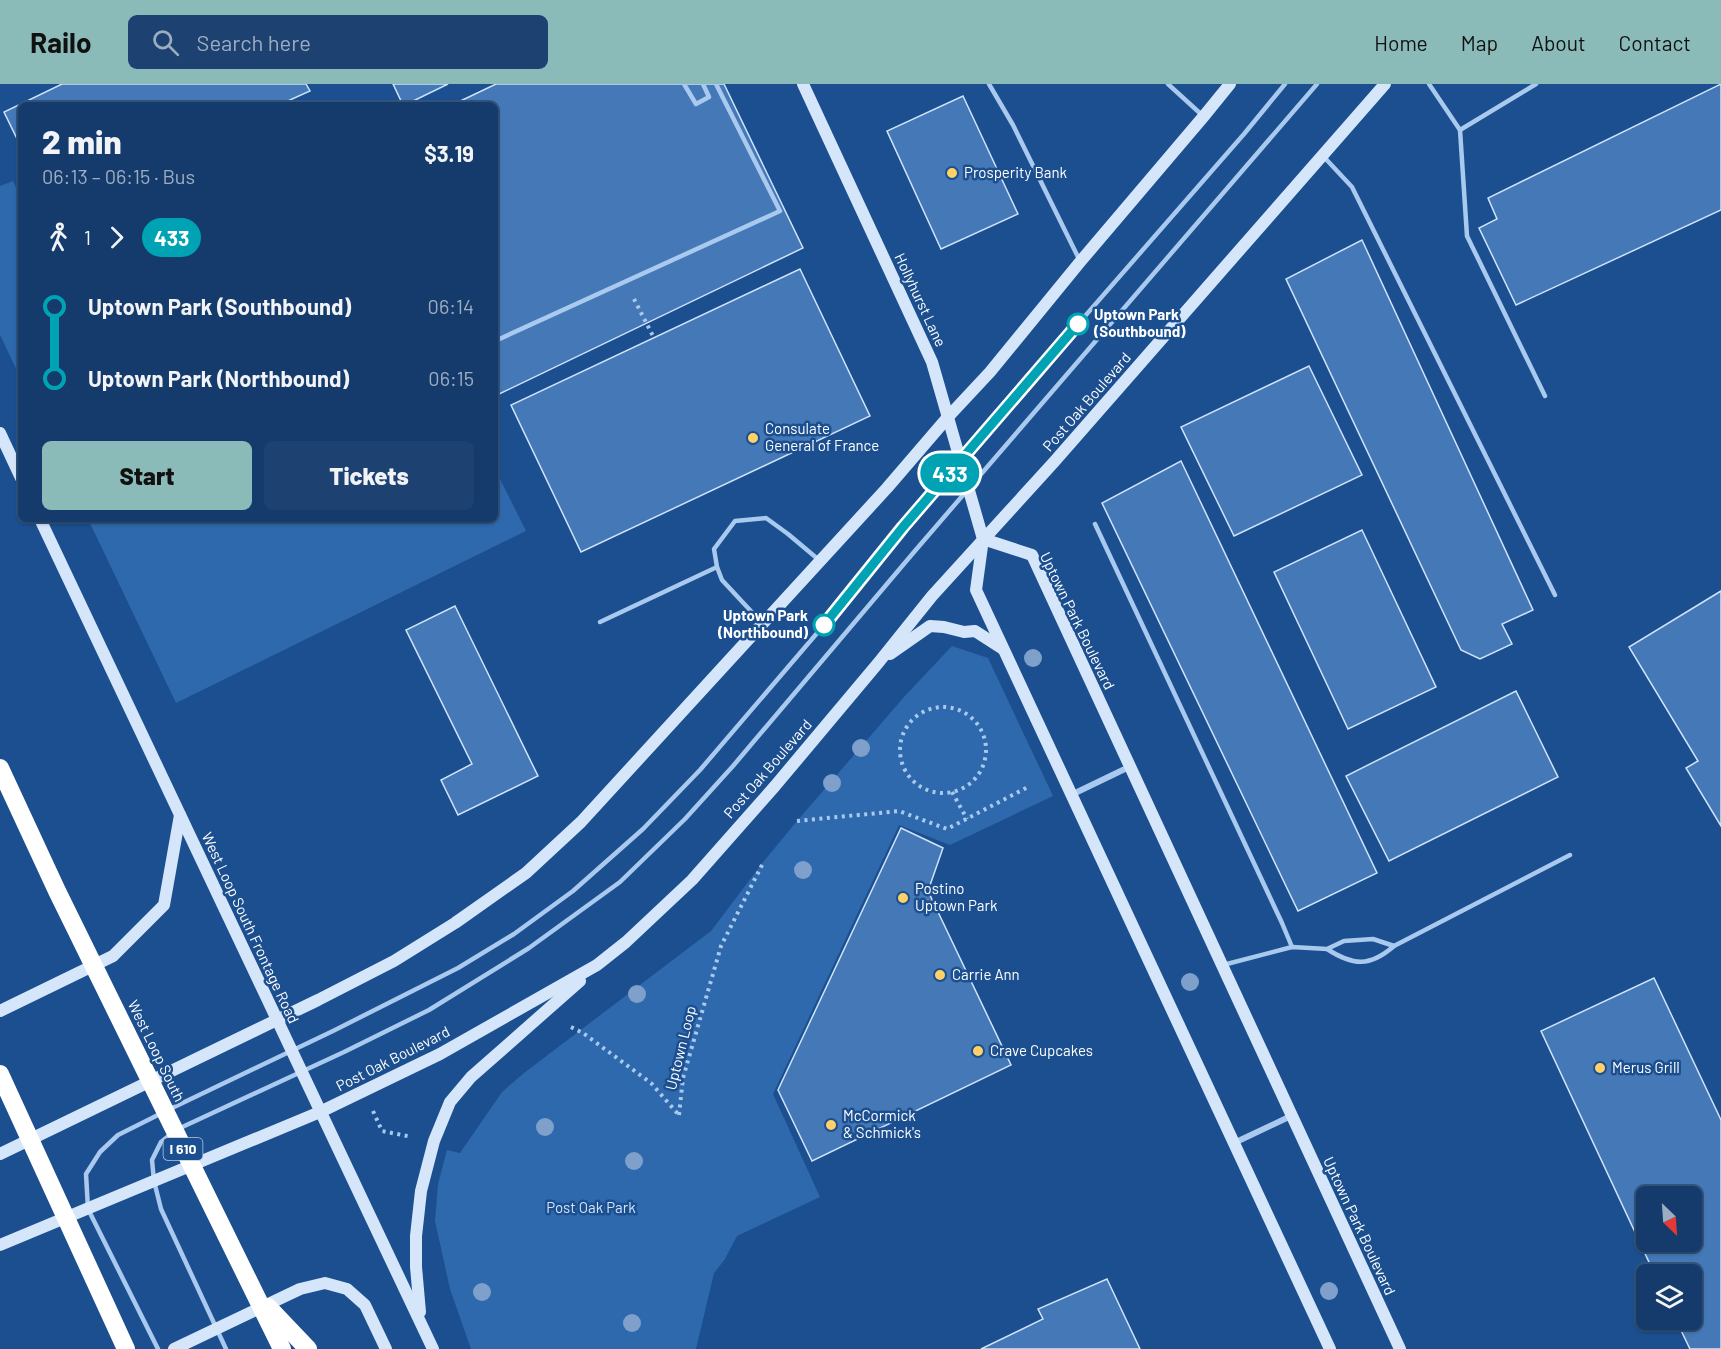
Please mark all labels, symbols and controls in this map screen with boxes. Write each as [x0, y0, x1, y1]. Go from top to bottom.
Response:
search box [128, 15, 548, 69]
text: Railo [30, 25, 92, 59]
icon: search [149, 26, 182, 59]
text: Search here [197, 29, 311, 55]
text: Home [1374, 30, 1428, 55]
text: Map [1461, 30, 1498, 55]
text: About [1531, 30, 1586, 55]
text: Contact [1619, 30, 1691, 55]
text: 2 min [42, 121, 122, 161]
text: $3.19 [424, 140, 474, 166]
place label: Prosperity Bank [964, 163, 1068, 181]
text: 06:13 – 06:15 · Bus [42, 164, 195, 188]
marker: Prosperity Bank [945, 166, 959, 180]
icon: walk [42, 221, 75, 254]
icon: forward [100, 221, 133, 254]
text: 1 [84, 225, 91, 249]
text: 433 [154, 225, 189, 250]
street label: Hollyhurst Lane [891, 250, 950, 349]
text: Uptown Park (Southbound) [88, 293, 351, 319]
text: 06:14 [428, 294, 474, 318]
place label: Uptown Park (Southbound) [1093, 305, 1186, 340]
marker: Uptown Park (Southbound) [1067, 313, 1089, 335]
street label: Post Oak Boulevard [1038, 348, 1134, 454]
text: Uptown Park (Northbound) [88, 365, 349, 391]
text: 06:15 [428, 366, 474, 390]
place label: Consulate General of France [765, 419, 879, 454]
marker: Consulate General of France [746, 431, 760, 445]
button: Start [42, 441, 252, 510]
button: Tickets [264, 441, 474, 510]
line badge: 433 [916, 454, 984, 492]
text: 433 [932, 461, 968, 486]
street label: Uptown Park Boulevard [1037, 549, 1119, 692]
place label: Uptown Park (Northbound) [717, 606, 809, 641]
marker: Uptown Park (Northbound) [813, 614, 835, 636]
street label: Post Oak Boulevard [719, 715, 815, 821]
street label: West Loop South Frontage Road [199, 829, 303, 1026]
place label: Postino Uptown Park [915, 879, 998, 914]
marker: Postino Uptown Park [896, 891, 910, 905]
place label: Carrie Ann [952, 965, 1020, 983]
marker: Carrie Ann [933, 968, 947, 982]
street label: West Loop South [125, 997, 189, 1104]
street label: Uptown Loop [661, 1004, 699, 1092]
street label: Post Oak Boulevard [333, 1022, 452, 1094]
place label: Crave Cupcakes [990, 1041, 1093, 1059]
marker: Crave Cupcakes [971, 1044, 985, 1058]
place label: Merus Grill [1612, 1058, 1680, 1076]
marker: Merus Grill [1593, 1061, 1607, 1075]
place label: McCormick & Schmick's [843, 1106, 921, 1141]
marker: McCormick & Schmick's [824, 1118, 838, 1132]
road number: I 610 [164, 1138, 202, 1160]
street label: Uptown Park Boulevard [1320, 1154, 1400, 1298]
north arrow [1636, 1186, 1702, 1252]
map controls [1636, 1186, 1702, 1330]
park label: Post Oak Park [546, 1198, 636, 1216]
button: layers [1636, 1264, 1702, 1330]

